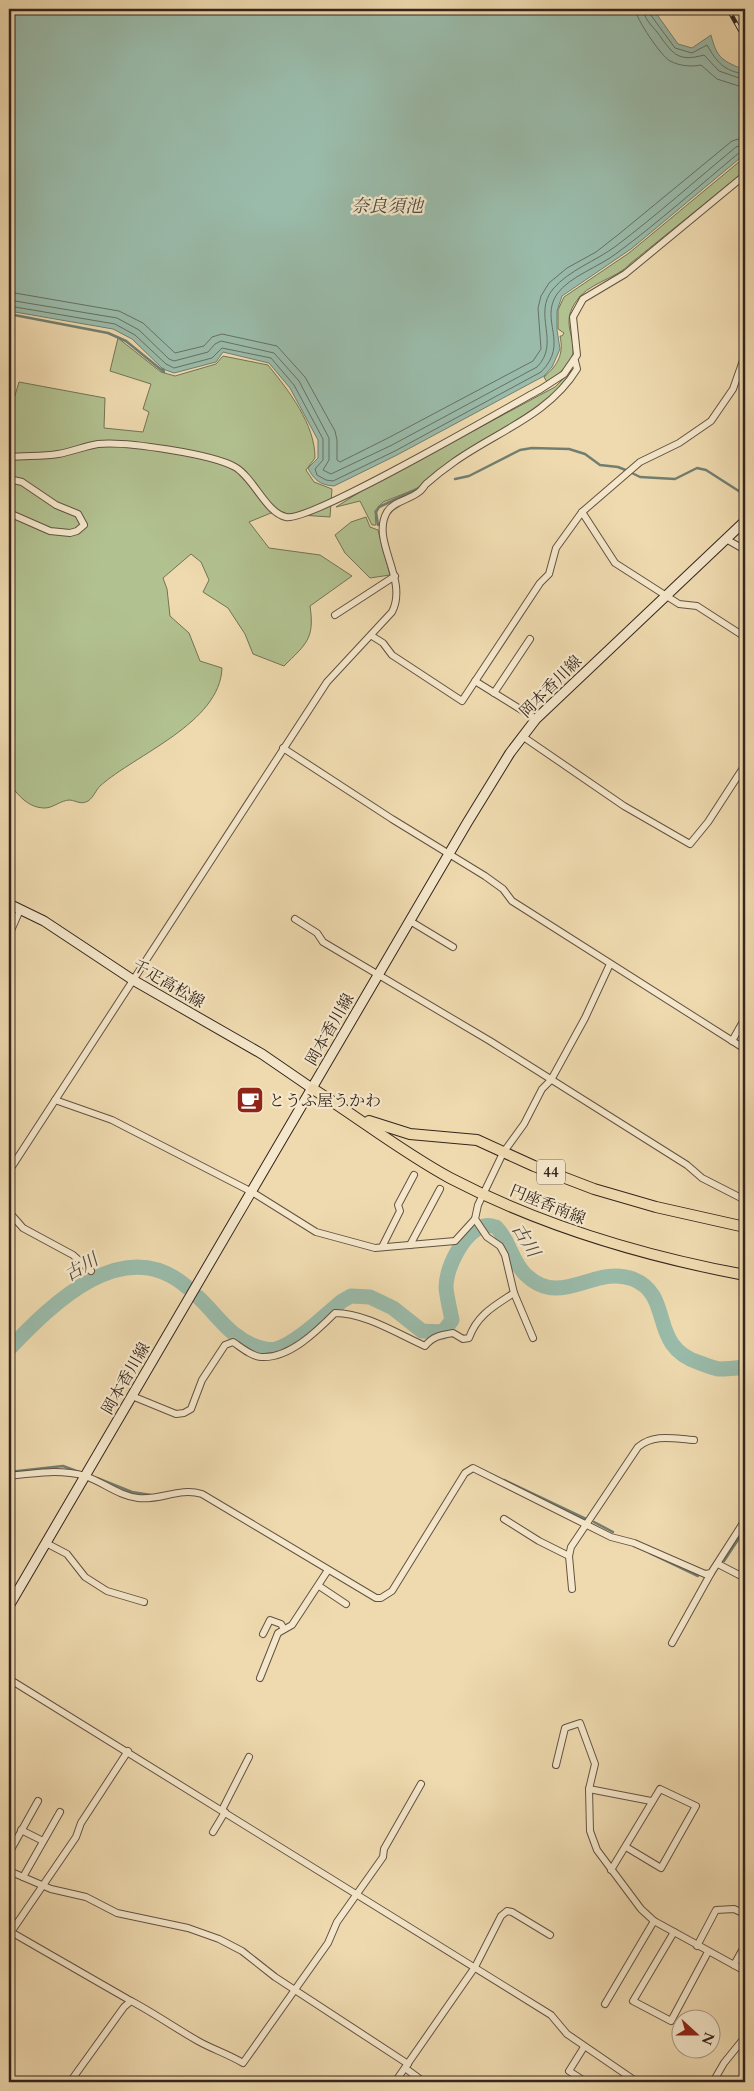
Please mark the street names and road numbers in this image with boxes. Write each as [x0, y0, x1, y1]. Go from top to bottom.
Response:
street label: 岡本香川線 [515, 651, 587, 723]
street label: 千疋高松線 [128, 954, 209, 1013]
street label: 岡本香川線 [300, 989, 359, 1070]
road number: 44 [537, 1160, 565, 1184]
street label: 円座香南線 [506, 1180, 589, 1230]
street label: 岡本香川線 [96, 1338, 155, 1419]

